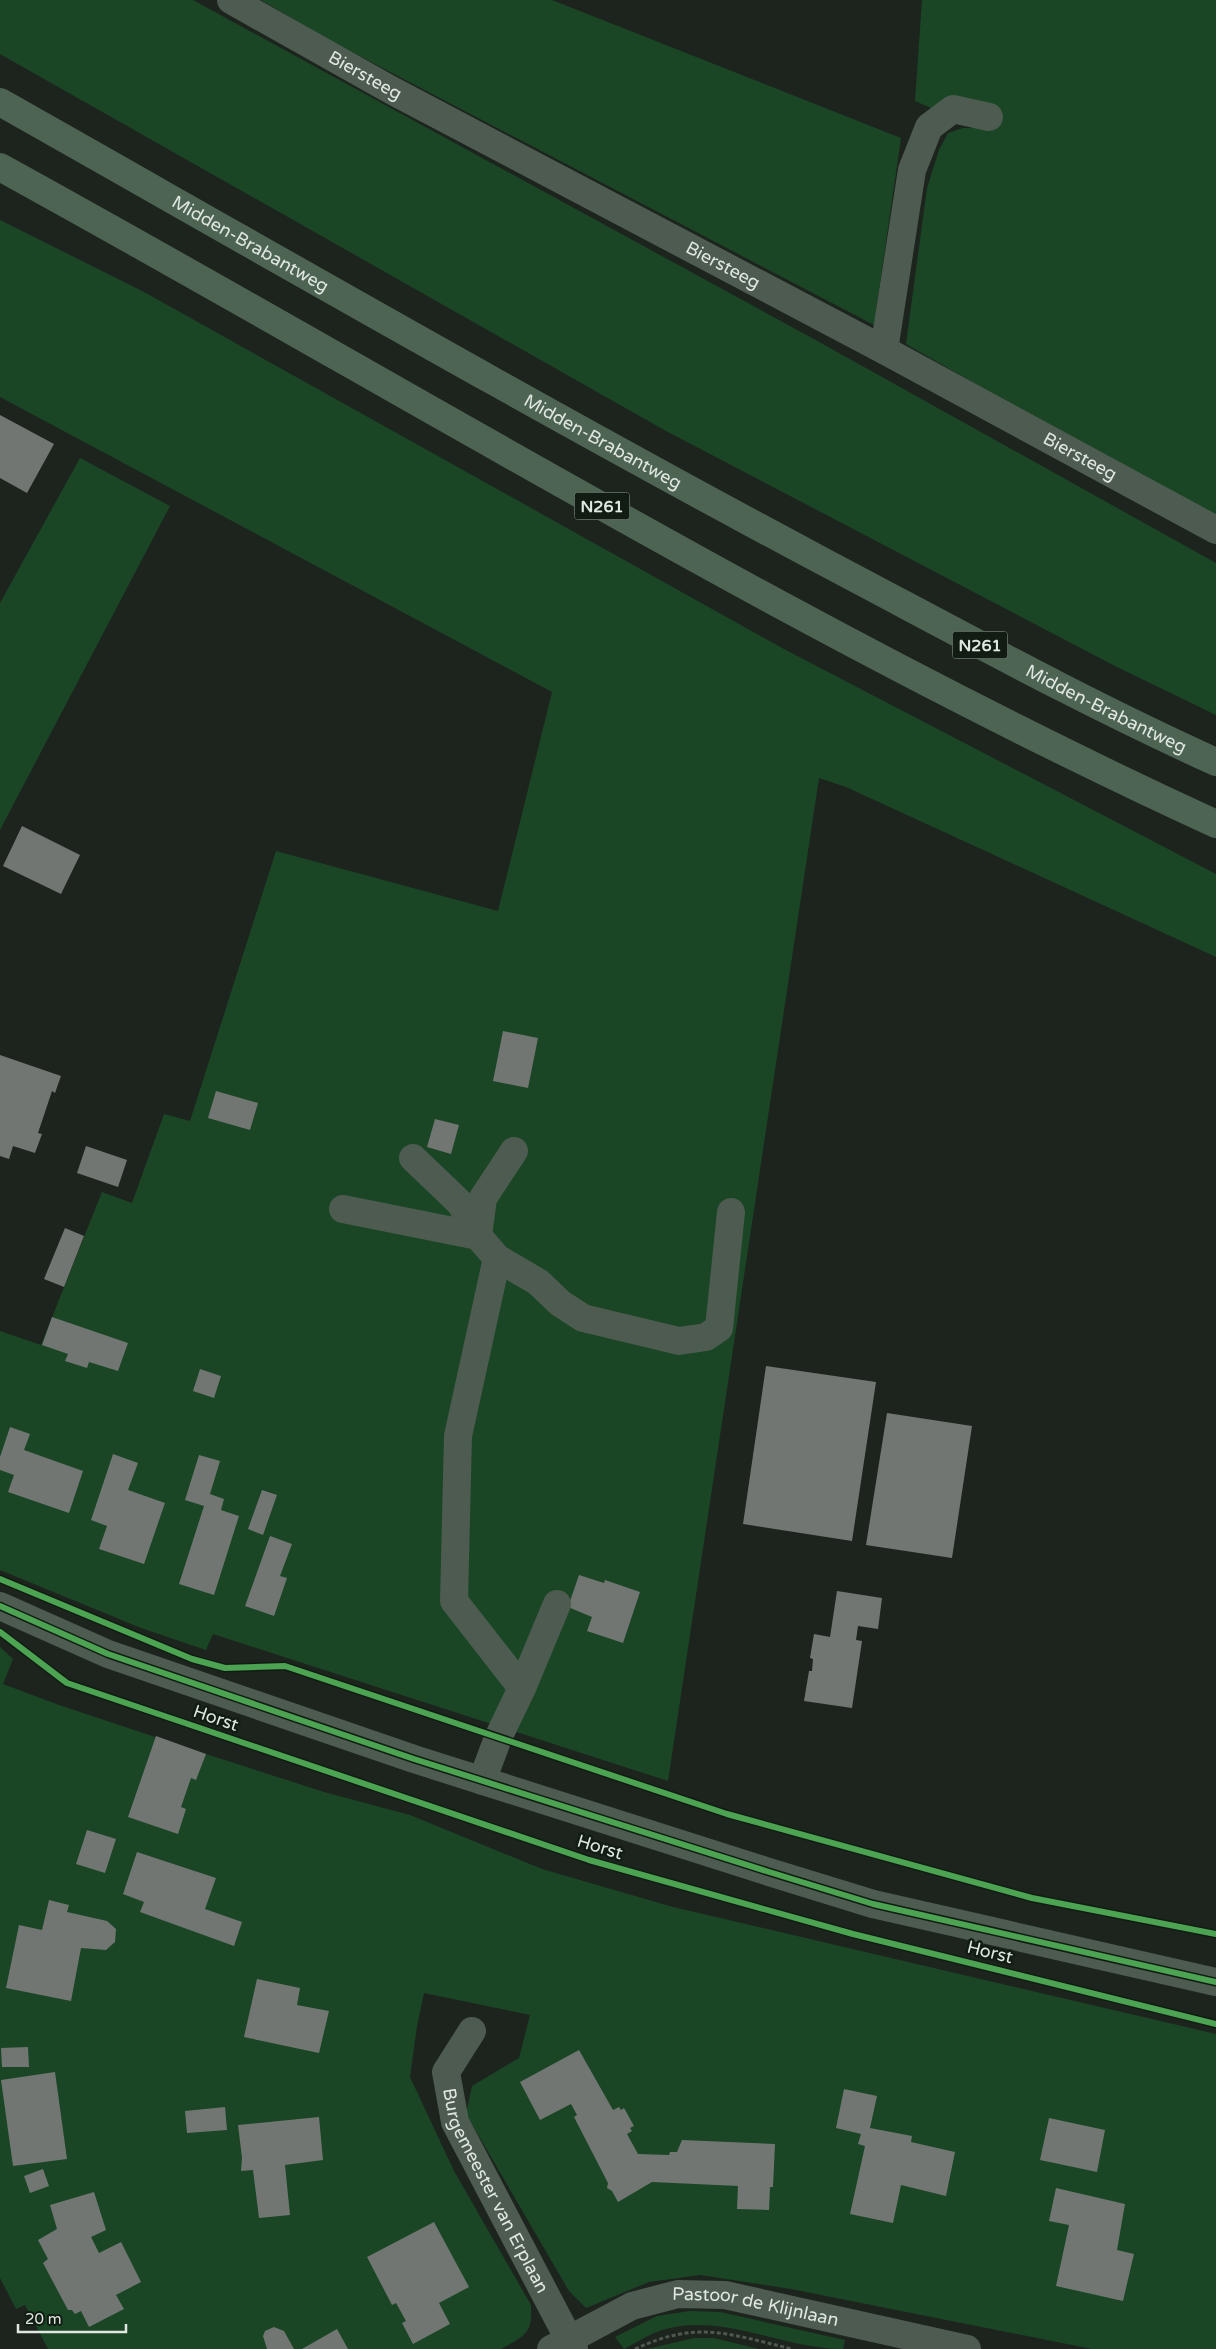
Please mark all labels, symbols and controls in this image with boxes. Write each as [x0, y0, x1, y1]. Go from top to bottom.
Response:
street label: Biersteeg [325, 46, 406, 105]
street label: Midden-Brabantweg [168, 191, 333, 297]
street label: Biersteeg [682, 237, 764, 294]
street label: Midden-Brabantweg [520, 389, 686, 494]
street label: Biersteeg [1039, 427, 1121, 485]
road number: N261 [574, 492, 630, 520]
road number: N261 [952, 632, 1008, 658]
street label: Midden-Brabantweg [1022, 660, 1190, 758]
street label: Horst [190, 1700, 242, 1736]
street label: Horst [574, 1830, 626, 1864]
street label: Horst [965, 1936, 1015, 1968]
street label: Burgemeester van Erplaan [438, 2086, 554, 2297]
street label: Pastoor de Klijnlaan [672, 2283, 841, 2331]
scale bar [18, 2302, 125, 2334]
text: 20 m [25, 2310, 62, 2328]

